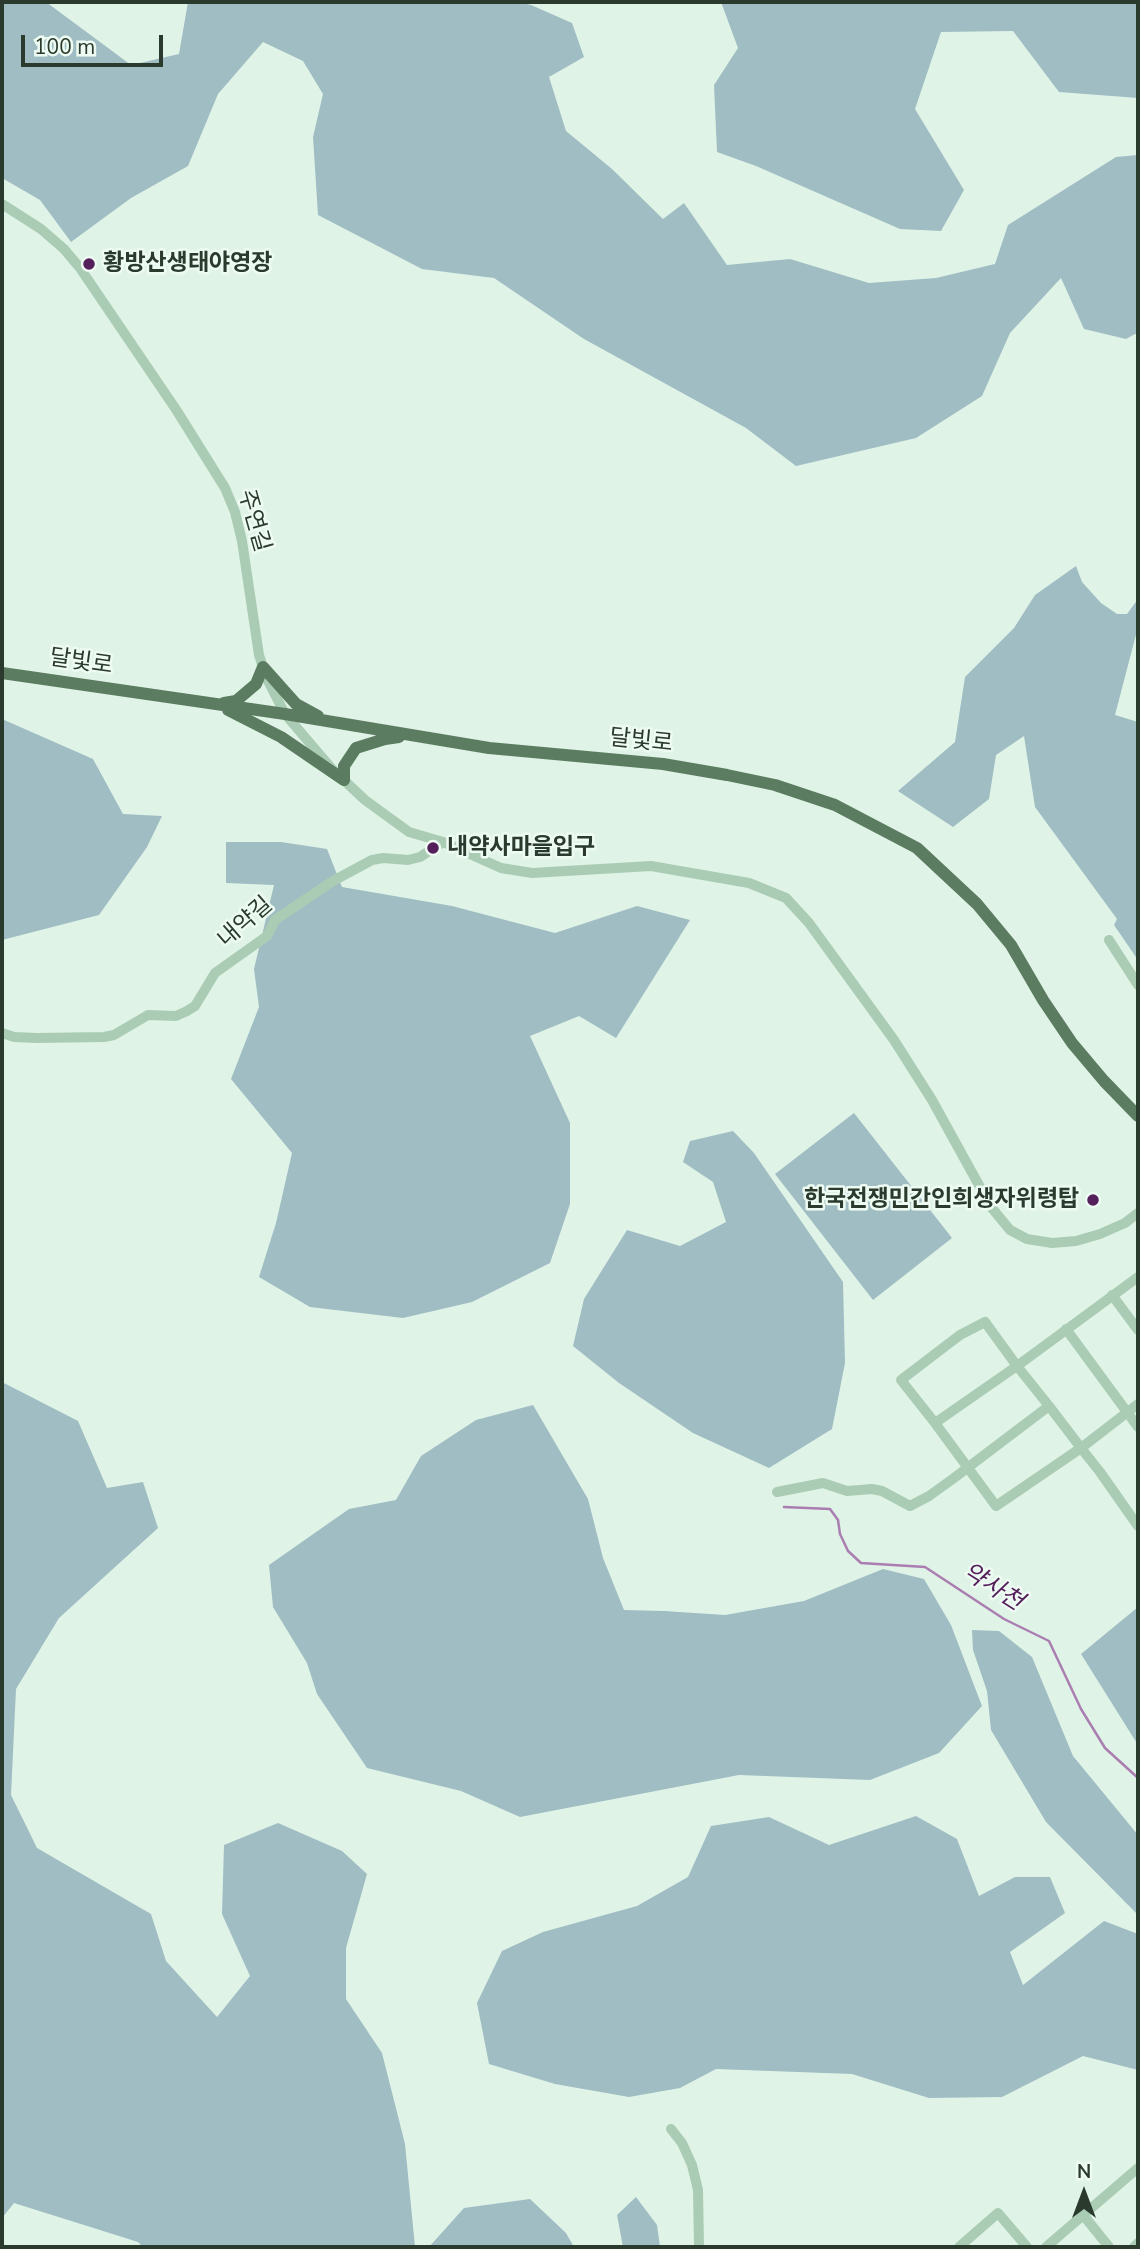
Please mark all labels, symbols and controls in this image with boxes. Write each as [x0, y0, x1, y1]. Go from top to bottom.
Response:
scale bar [24, 21, 166, 65]
text: 100 m [34, 33, 95, 61]
place label: 황방산생태야영장 [103, 250, 272, 278]
marker: 황방산생태야영장 [81, 256, 97, 272]
street label: 주연길 [231, 487, 275, 555]
street label: 달빛로 [48, 645, 114, 681]
street label: 달빛로 [608, 725, 674, 759]
place label: 내약사마을입구 [447, 834, 595, 862]
marker: 내약사마을입구 [425, 840, 441, 856]
street label: 내약길 [213, 892, 279, 954]
place label: 한국전쟁민간인희생자위령탑 [804, 1186, 1079, 1214]
marker: 한국전쟁민간인희생자위령탑 [1085, 1192, 1101, 1208]
water label: 약사천 [956, 1558, 1028, 1618]
north arrow [1049, 2158, 1119, 2228]
text: N [1077, 2159, 1091, 2185]

